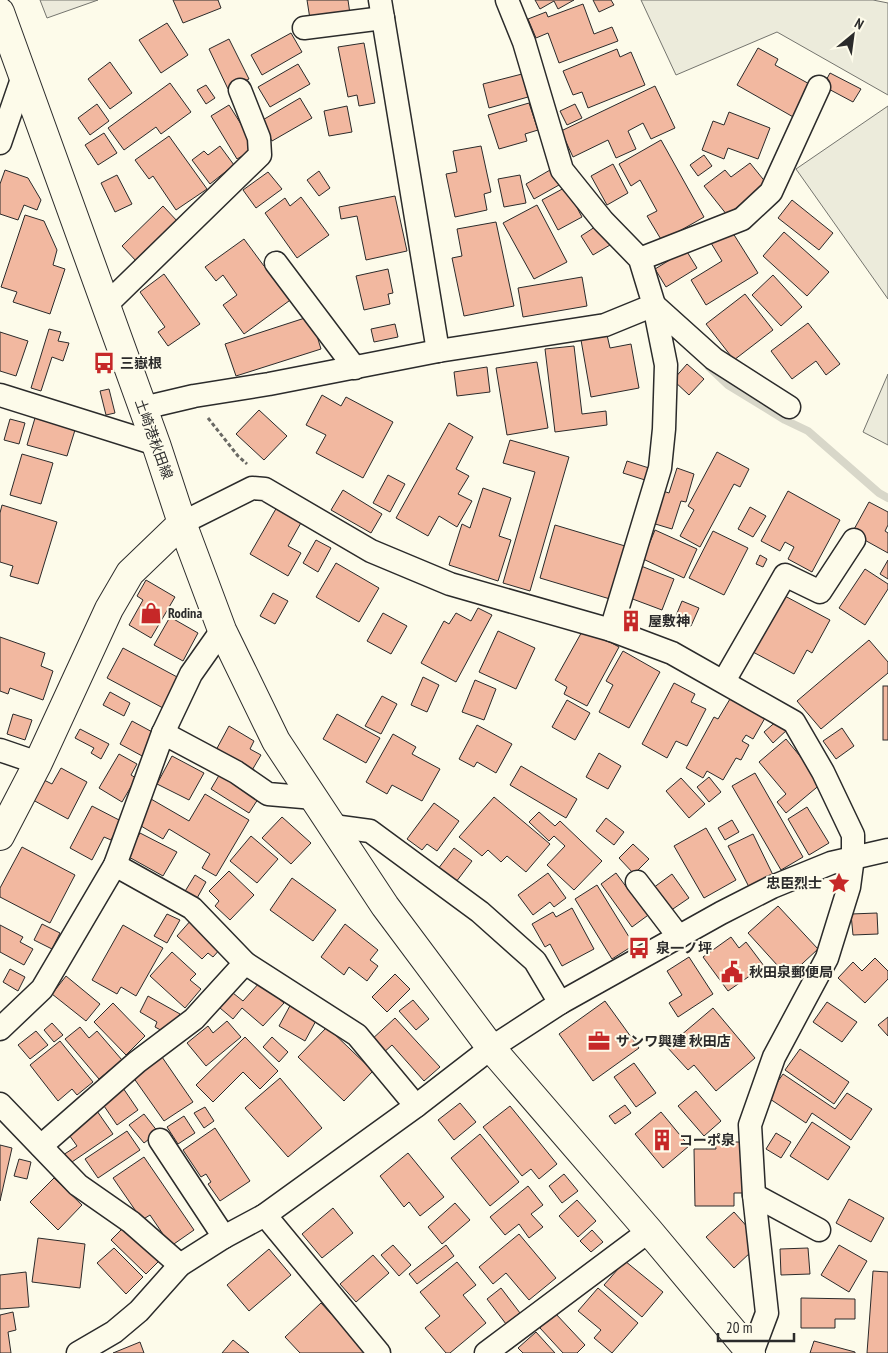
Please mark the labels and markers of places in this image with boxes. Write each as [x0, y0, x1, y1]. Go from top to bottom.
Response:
bus stop icon: 三嶽根 [91, 350, 117, 376]
place label: 三嶽根 [120, 354, 162, 372]
shop icon: Rodina [138, 600, 164, 626]
place label: Rodina [168, 604, 202, 622]
building icon: 屋敷神 [618, 608, 644, 634]
place label: 屋敷神 [648, 612, 690, 630]
place icon: 忠臣烈士 [826, 870, 852, 896]
place label: 忠臣烈士 [766, 874, 822, 892]
bus stop icon: 泉一ノ坪 [626, 935, 652, 961]
place label: 泉一ノ坪 [656, 939, 712, 957]
public building icon: 秋田泉郵便局 [719, 959, 745, 985]
place label: 秋田泉郵便局 [749, 963, 833, 981]
office icon: サンワ興建 秋田店 [586, 1028, 612, 1054]
place label: サンワ興建 秋田店 [616, 1032, 731, 1050]
building icon: コーポ泉 [649, 1127, 675, 1153]
place label: コーポ泉 [679, 1131, 735, 1149]

